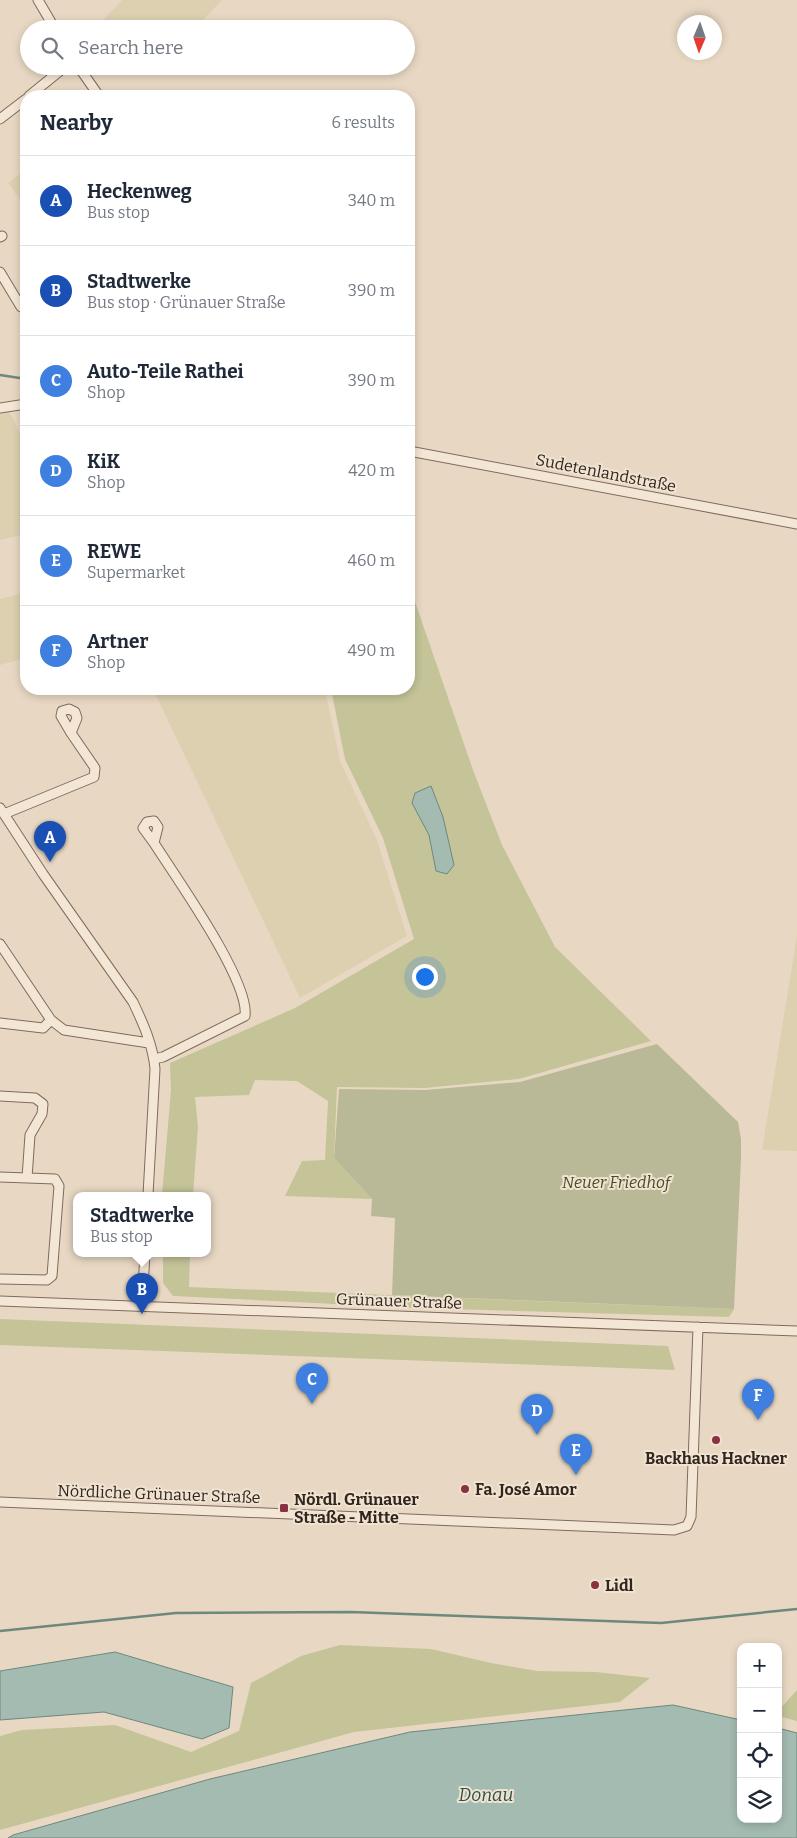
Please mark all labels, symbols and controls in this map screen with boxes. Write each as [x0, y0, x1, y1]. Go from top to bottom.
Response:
north arrow [677, 15, 722, 60]
search box [20, 20, 415, 75]
icon: search [38, 34, 66, 62]
text: Search here [78, 36, 183, 59]
text: Nearby [40, 110, 113, 136]
text: 6 results [332, 113, 395, 132]
text: Heckenweg [87, 180, 192, 203]
text: A [50, 191, 62, 210]
text: 340 m [348, 191, 395, 210]
text: Bus stop [87, 203, 150, 222]
text: Stadtwerke [87, 270, 191, 293]
text: B [51, 281, 61, 300]
text: 390 m [348, 281, 395, 300]
text: Bus stop · Grünauer Straße [87, 293, 286, 312]
text: Auto-Teile Rathei [87, 360, 244, 383]
text: C [51, 371, 61, 390]
text: 390 m [348, 371, 395, 390]
text: Shop [87, 383, 125, 402]
text: KiK [87, 450, 120, 473]
street label: Sudetenlandstraße [534, 450, 678, 496]
text: D [50, 461, 62, 480]
text: 420 m [348, 461, 395, 480]
text: Shop [87, 473, 125, 492]
text: REWE [87, 540, 141, 563]
text: E [51, 551, 61, 570]
text: 460 m [348, 551, 395, 570]
text: Supermarket [87, 563, 185, 582]
text: Artner [87, 630, 148, 653]
text: F [52, 641, 61, 660]
text: 490 m [348, 641, 395, 660]
text: Shop [87, 653, 125, 672]
pin: A [34, 821, 66, 862]
your location [412, 964, 438, 990]
park label: Neuer Friedhof [562, 1173, 673, 1192]
popup [73, 1192, 211, 1257]
text: Stadtwerke [90, 1204, 194, 1227]
text: Bus stop [90, 1227, 153, 1246]
pin: B [126, 1273, 158, 1314]
street label: Grünauer Straße [336, 1289, 462, 1313]
pin: C [296, 1363, 328, 1404]
pin: F [742, 1379, 774, 1420]
pin: D [521, 1394, 553, 1435]
pin: E [560, 1434, 592, 1475]
marker: Backhaus Hackner [710, 1434, 722, 1446]
place label: Backhaus Hackner [645, 1449, 787, 1468]
place label: Fa. José Amor [475, 1480, 577, 1499]
street label: Nördliche Grünauer Straße [57, 1481, 261, 1507]
marker: Fa. José Amor [459, 1483, 471, 1495]
place label: Nördl. Grünauer Straße - Mitte [294, 1490, 419, 1527]
marker: Nördl. Grünauer Straße - Mitte [278, 1502, 290, 1514]
place label: Lidl [605, 1576, 634, 1595]
marker: Lidl [589, 1579, 601, 1591]
map controls [737, 1643, 782, 1823]
button: + [737, 1643, 782, 1688]
button: − [737, 1688, 782, 1733]
button: locate [737, 1733, 782, 1778]
button: layers [737, 1778, 782, 1823]
water label: Donau [459, 1784, 514, 1806]

